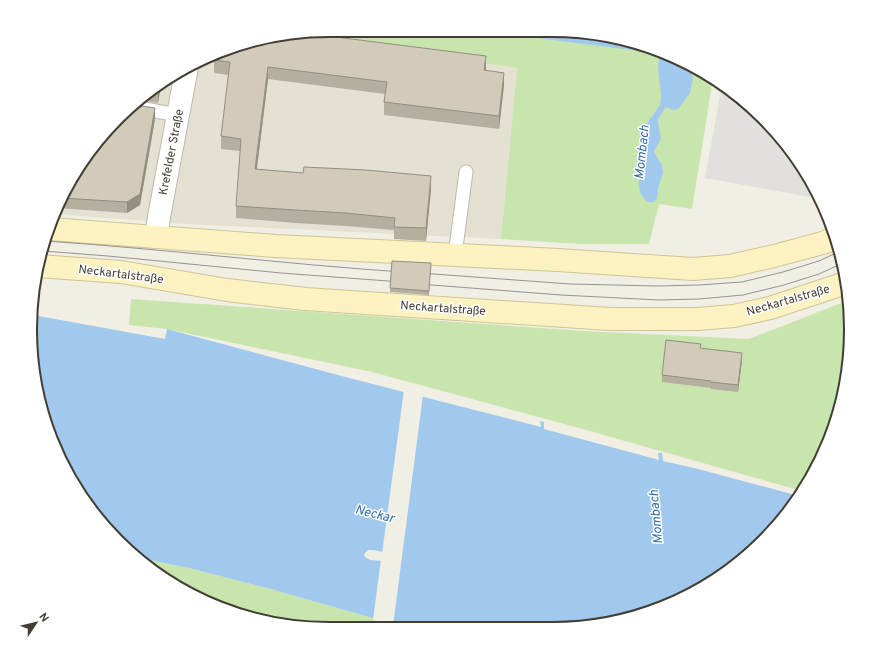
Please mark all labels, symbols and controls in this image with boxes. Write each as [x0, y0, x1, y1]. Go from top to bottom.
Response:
street label: Krefelder Straße [156, 108, 188, 197]
water label: Mombach [632, 124, 654, 180]
street label: Neckartalstraße [77, 262, 164, 288]
street label: Neckartalstraße [745, 281, 832, 320]
street label: Neckartalstraße [400, 298, 486, 320]
water label: Mombach [647, 489, 667, 545]
water label: Neckar [353, 502, 397, 528]
north arrow [16, 603, 56, 643]
text: N [35, 611, 51, 625]

